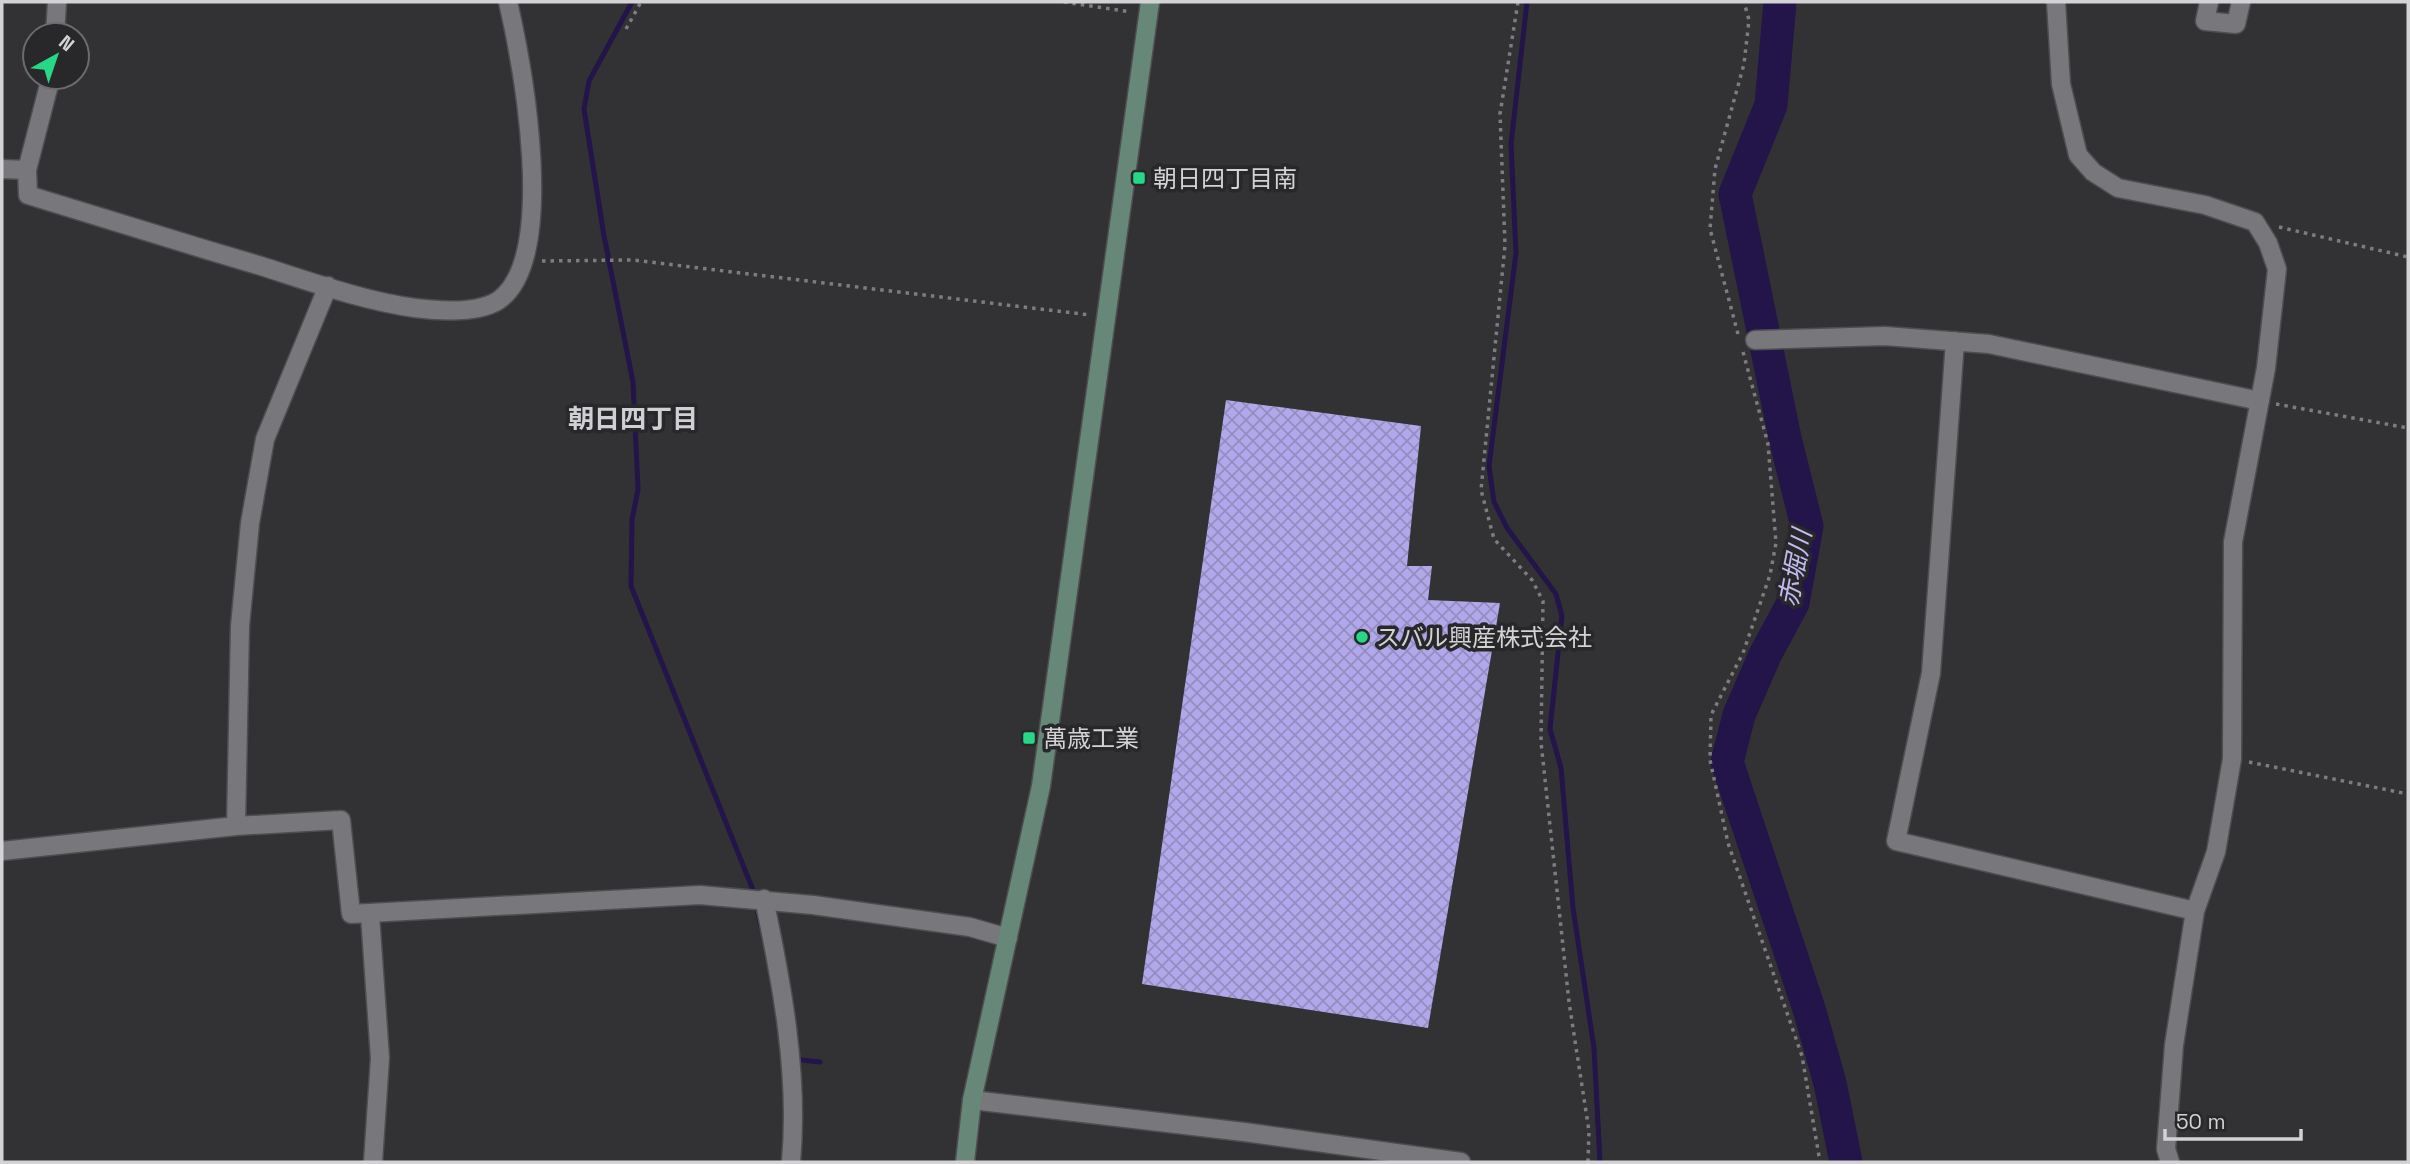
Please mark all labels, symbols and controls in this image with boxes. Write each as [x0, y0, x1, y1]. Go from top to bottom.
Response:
north arrow [21, 21, 91, 91]
text: N [54, 30, 80, 57]
place label: 朝日四丁目南 [1153, 163, 1297, 194]
marker: 朝日四丁目南 [1131, 170, 1147, 186]
district label: 朝日四丁目 [568, 402, 698, 436]
water label: 赤堀川 [1771, 524, 1820, 610]
place label: スバル興産株式会社 [1376, 622, 1592, 653]
marker: スバル興産株式会社 [1354, 629, 1370, 645]
place label: 萬歳工業 [1043, 723, 1139, 754]
marker: 萬歳工業 [1021, 730, 1037, 746]
scale bar [2165, 1098, 2302, 1142]
text: 50 m [2176, 1108, 2226, 1135]

